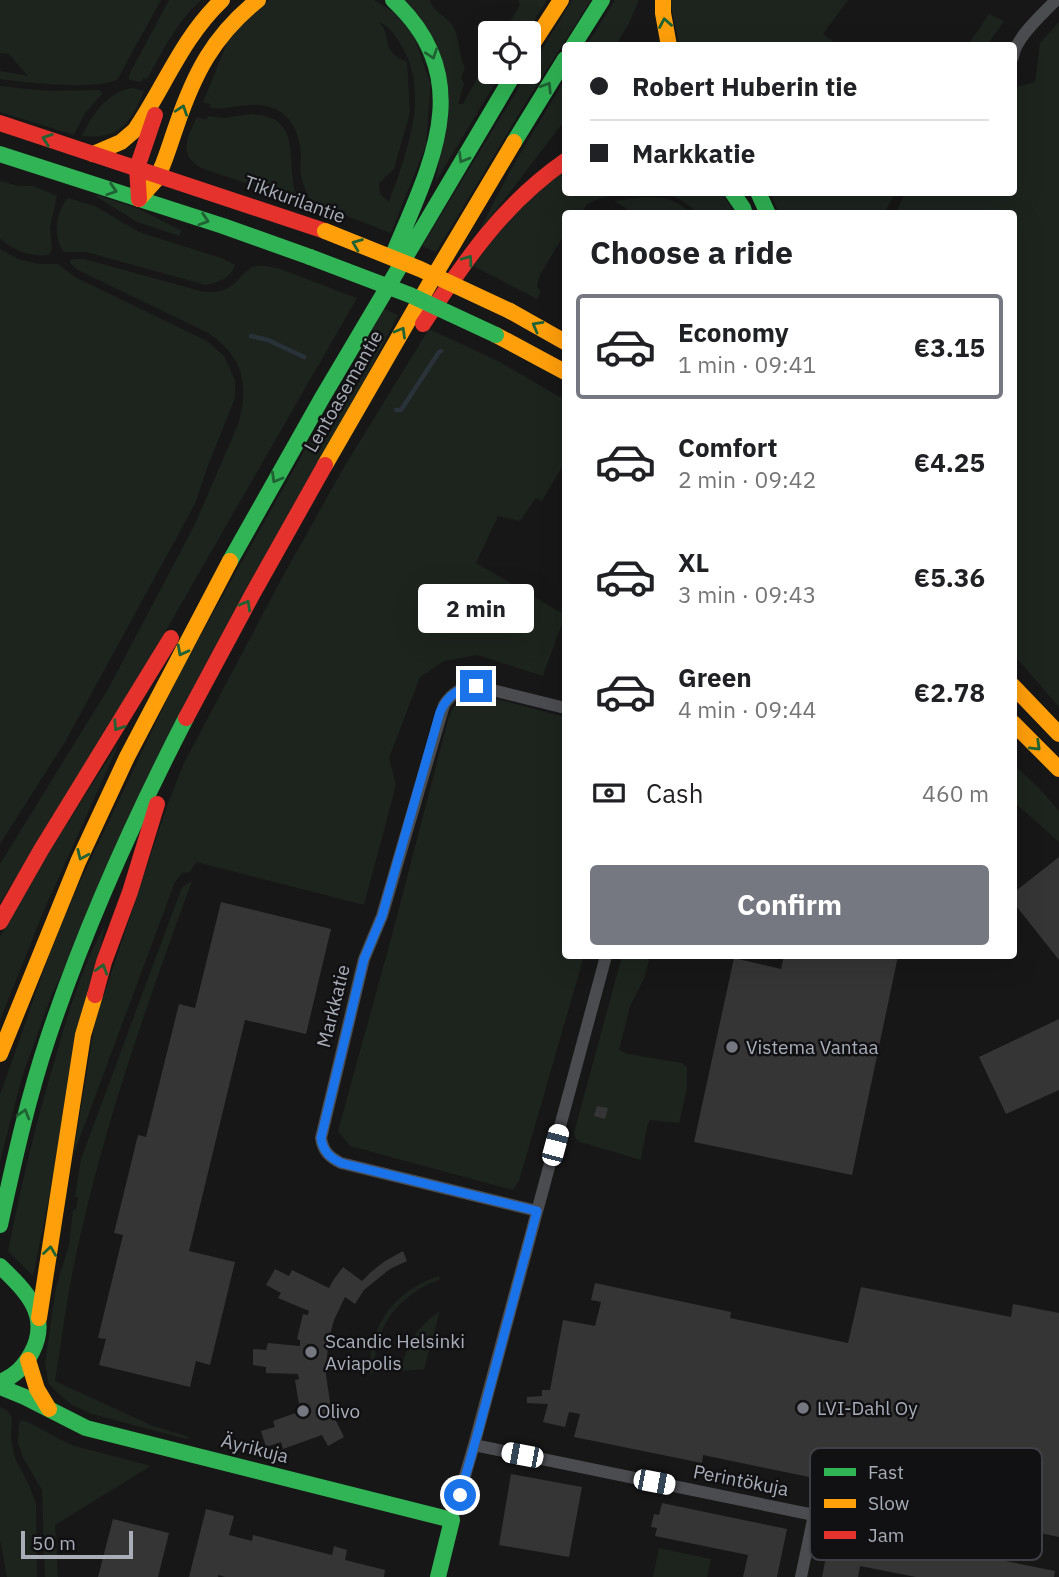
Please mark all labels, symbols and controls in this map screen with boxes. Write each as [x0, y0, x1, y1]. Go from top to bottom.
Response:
one-way arrow [658, 17, 673, 29]
map controls [478, 21, 541, 84]
button: locate [478, 21, 541, 84]
one-way arrow [424, 47, 438, 60]
text: Robert Huberin tie [632, 69, 857, 103]
one-way arrow [539, 82, 552, 95]
one-way arrow [174, 105, 188, 117]
one-way arrow [42, 133, 54, 147]
text: Markkatie [632, 136, 755, 170]
one-way arrow [458, 151, 471, 164]
street label: Tikkurilantie [241, 170, 349, 228]
one-way arrow [105, 182, 117, 196]
one-way arrow [197, 212, 209, 226]
text: Choose a ride [590, 231, 793, 273]
one-way arrow [352, 238, 365, 252]
one-way arrow [460, 255, 472, 268]
icon: car [594, 315, 657, 378]
text: Economy [678, 315, 789, 349]
one-way arrow [532, 321, 545, 334]
street label: Lentoasemantie [298, 326, 388, 456]
one-way arrow [393, 327, 406, 340]
text: €3.15 [914, 330, 985, 364]
text: 1 min · 09:41 [678, 349, 816, 379]
icon: car [594, 430, 657, 493]
text: Comfort [678, 430, 777, 464]
text: €4.25 [914, 445, 985, 479]
text: 2 min · 09:42 [678, 464, 816, 494]
one-way arrow [271, 471, 284, 484]
icon: car [594, 545, 657, 608]
text: XL [678, 545, 709, 579]
text: €5.36 [914, 560, 985, 594]
text: 3 min · 09:43 [678, 579, 816, 609]
callout: 2 min [418, 584, 534, 634]
text: 2 min [446, 593, 506, 623]
one-way arrow [238, 600, 251, 612]
one-way arrow [177, 644, 190, 656]
icon: car [594, 660, 657, 723]
text: Green [678, 660, 752, 694]
route end [460, 670, 492, 702]
text: €2.78 [914, 675, 985, 709]
text: 4 min · 09:44 [678, 694, 816, 724]
one-way arrow [114, 718, 127, 731]
one-way arrow [1027, 738, 1040, 751]
icon: cash [590, 774, 628, 812]
text: Cash [646, 776, 703, 810]
text: 460 m [922, 778, 989, 808]
one-way arrow [76, 848, 90, 860]
button: Confirm [590, 865, 989, 945]
street label: Markkatie [311, 962, 355, 1050]
one-way arrow [94, 964, 109, 976]
place label: Vistema Vantaa [746, 1035, 879, 1059]
marker: Vistema Vantaa [724, 1039, 740, 1055]
one-way arrow [16, 1108, 31, 1120]
car [540, 1122, 571, 1168]
one-way arrow [42, 1245, 57, 1257]
place label: Scandic Helsinki Aviapolis [325, 1329, 465, 1375]
marker: Scandic Helsinki Aviapolis [303, 1344, 319, 1360]
place label: LVI-Dahl Oy [817, 1396, 918, 1420]
place label: Olivo [317, 1399, 360, 1423]
marker: LVI-Dahl Oy [795, 1400, 811, 1416]
marker: Olivo [295, 1403, 311, 1419]
street label: Äyrikuja [219, 1428, 291, 1468]
car [500, 1441, 545, 1469]
legend [810, 1448, 1042, 1560]
street label: Perintökuja [691, 1459, 791, 1501]
text: Fast [868, 1460, 904, 1484]
car [632, 1468, 677, 1496]
route start [444, 1479, 476, 1511]
text: Slow [868, 1491, 909, 1515]
text: Jam [868, 1523, 904, 1547]
scale bar [21, 1528, 133, 1560]
text: 50 m [32, 1531, 76, 1555]

